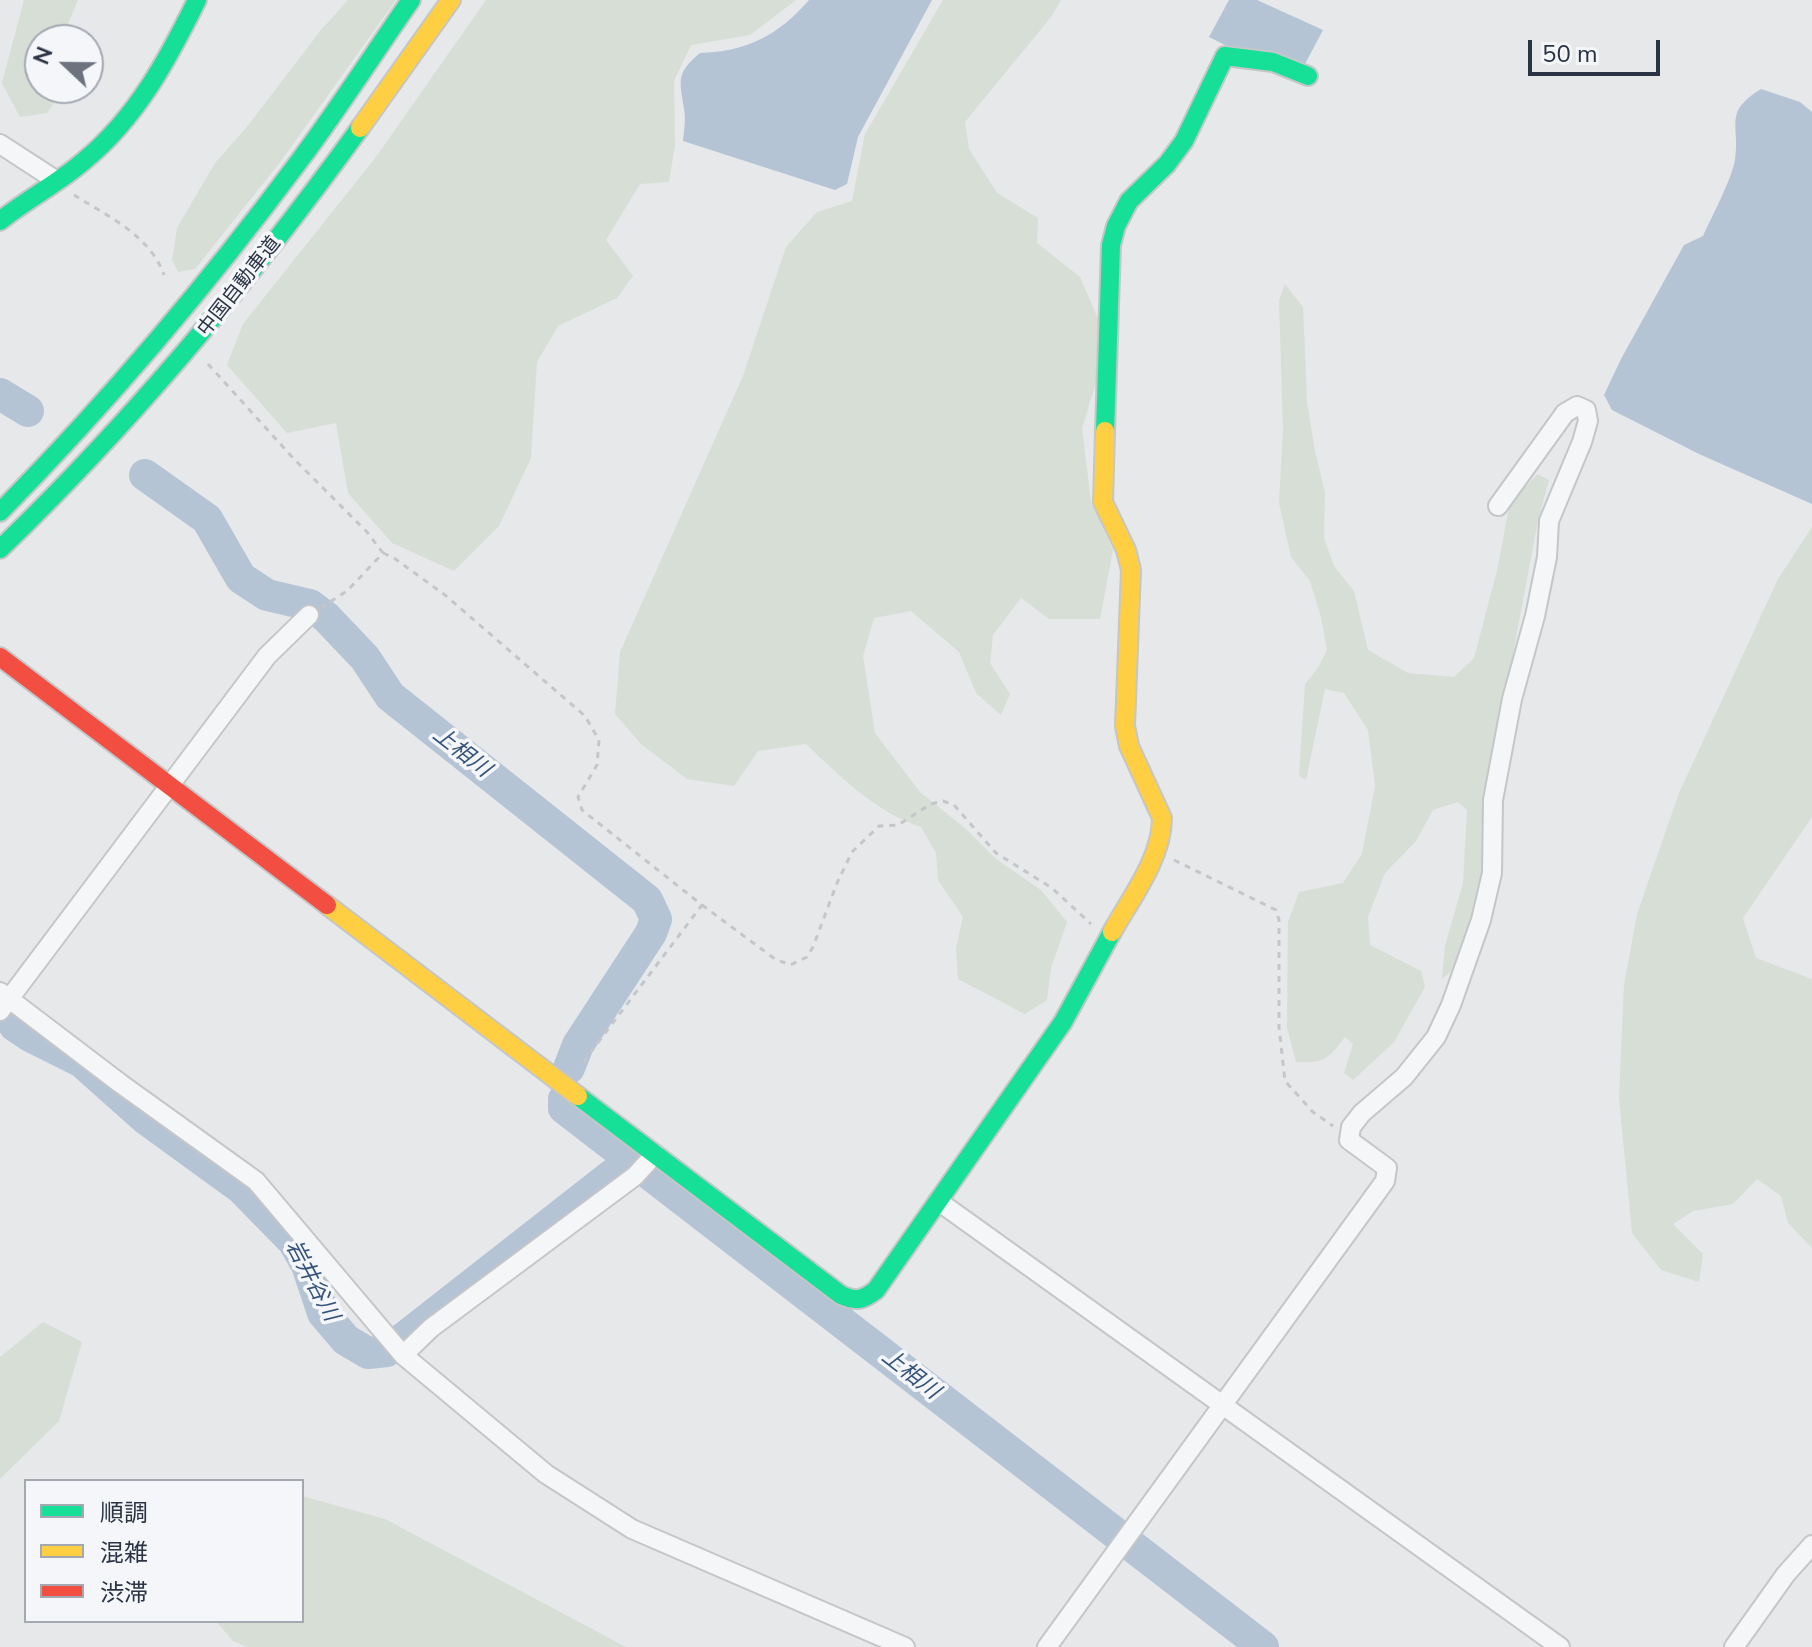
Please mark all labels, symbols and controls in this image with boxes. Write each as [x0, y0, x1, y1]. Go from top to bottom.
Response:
north arrow [24, 24, 104, 104]
scale bar [1532, 24, 1664, 74]
text: 50 m [1542, 38, 1598, 70]
text: N [27, 43, 61, 69]
street label: 中国自動車道 [194, 232, 286, 342]
water label: 上相川 [427, 722, 495, 784]
water label: 岩井谷川 [279, 1236, 343, 1326]
water label: 上相川 [876, 1344, 944, 1406]
legend [24, 1479, 304, 1623]
text: 順調 [100, 1497, 148, 1529]
text: 混雑 [100, 1537, 148, 1569]
text: 渋滞 [100, 1577, 148, 1609]

